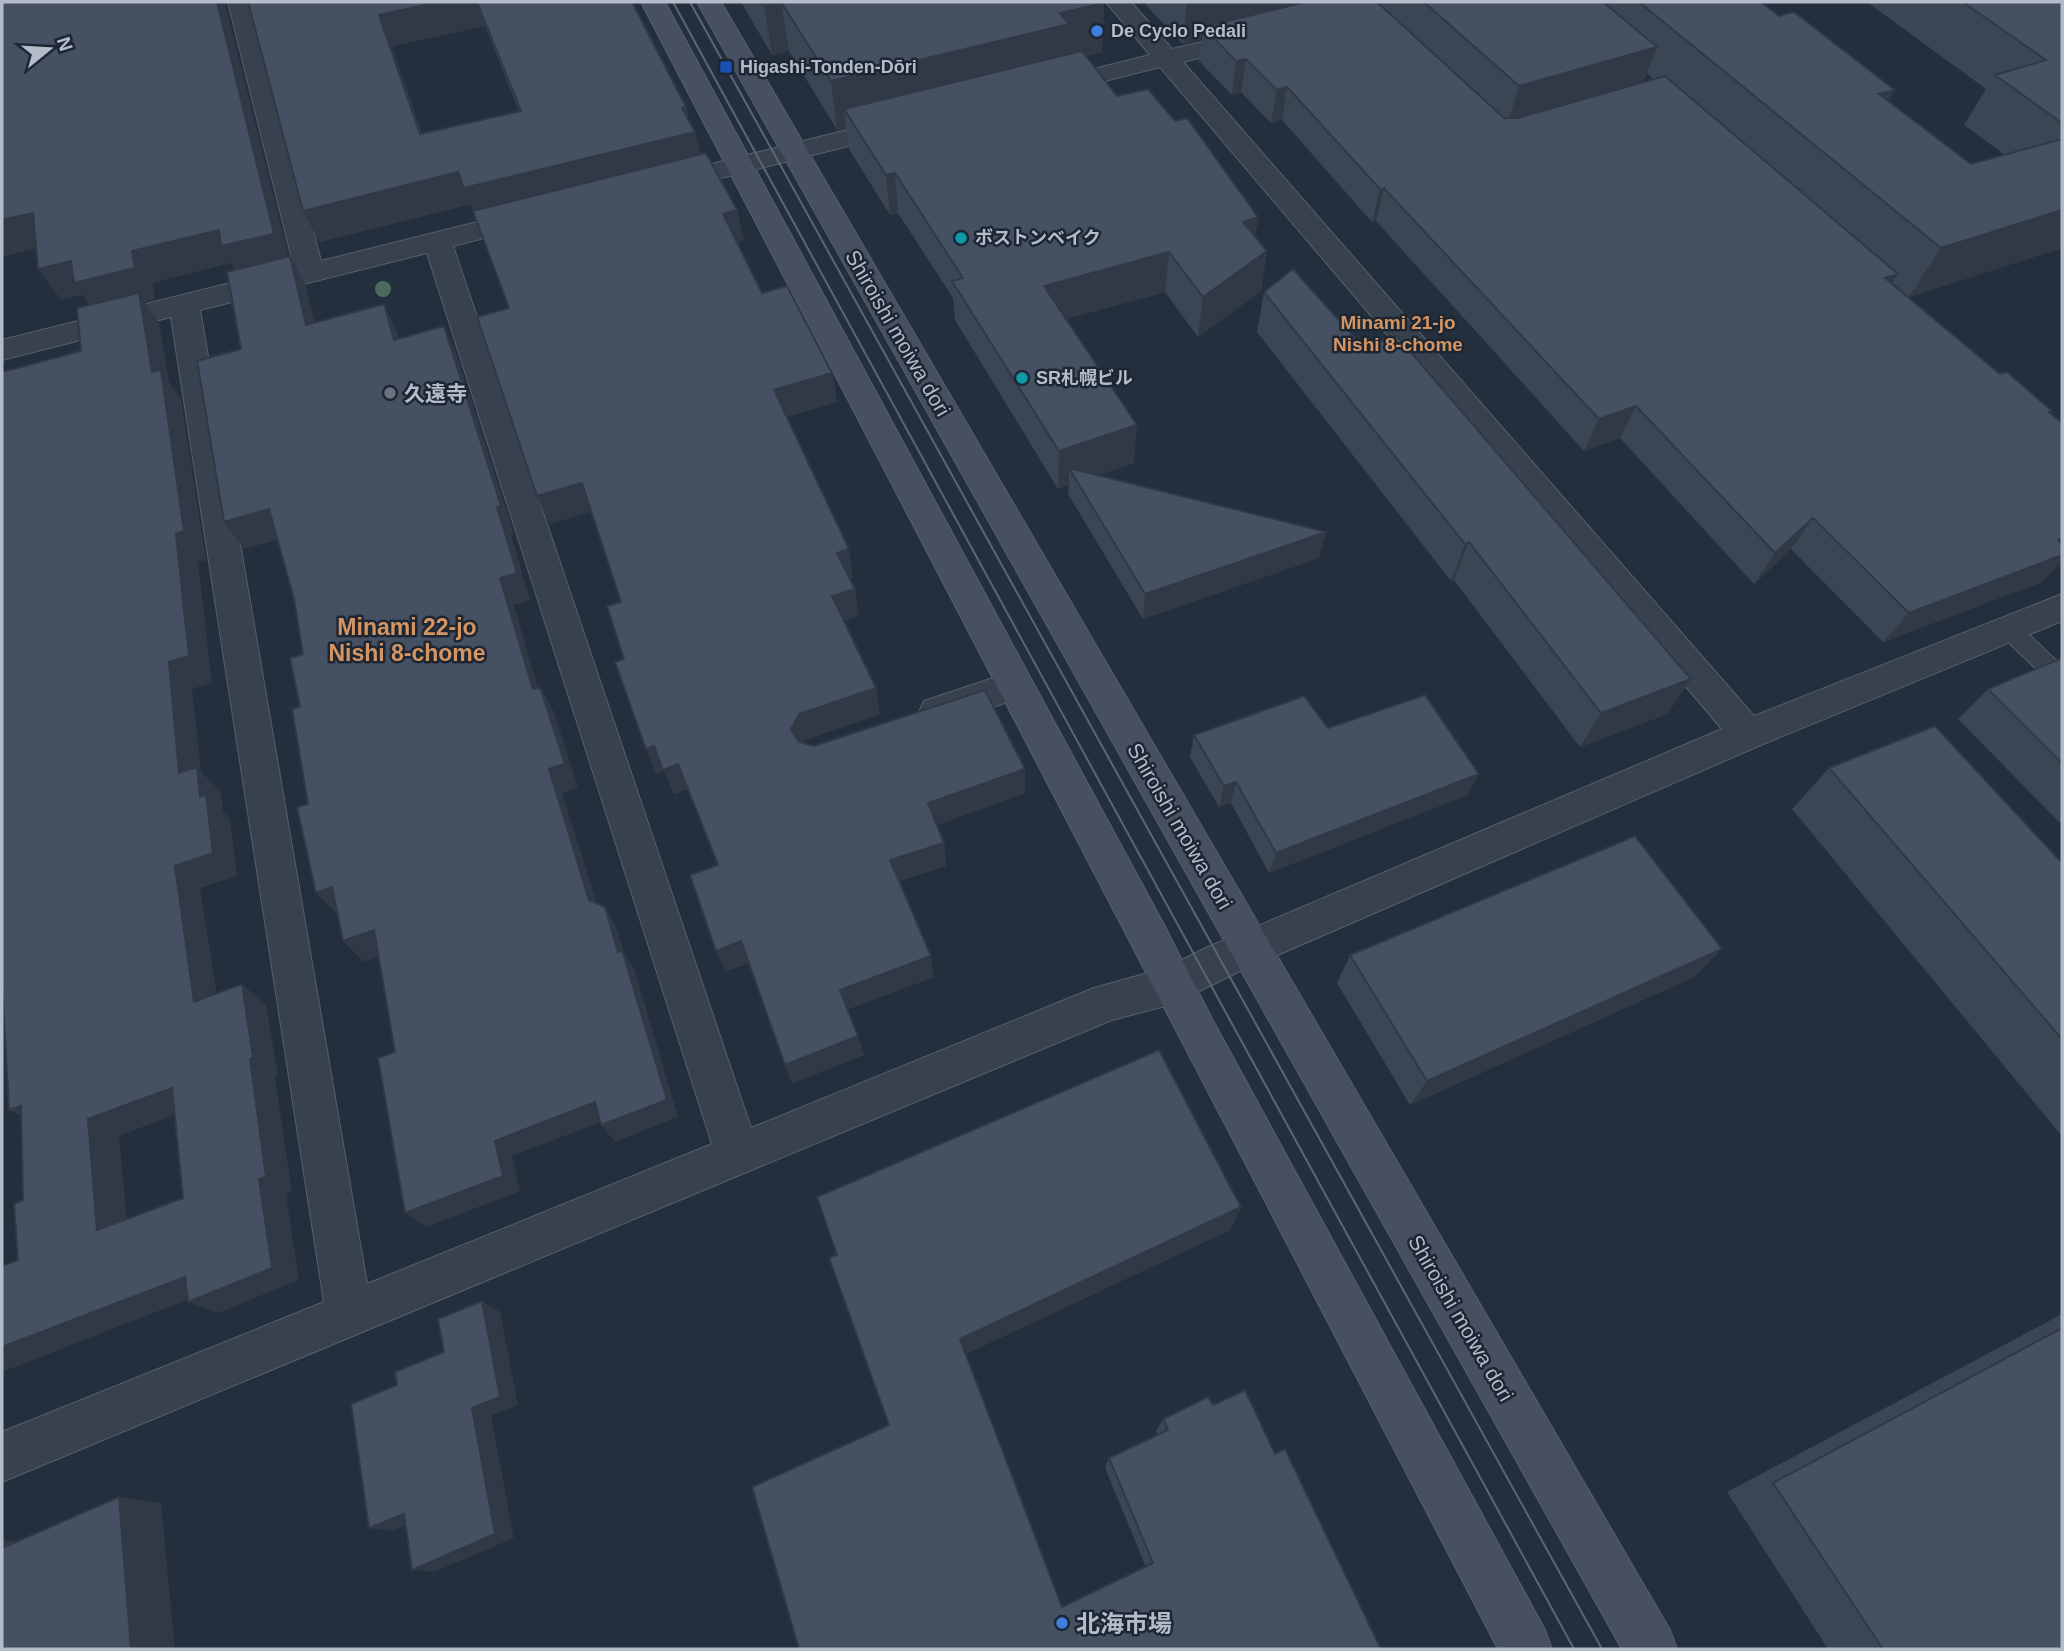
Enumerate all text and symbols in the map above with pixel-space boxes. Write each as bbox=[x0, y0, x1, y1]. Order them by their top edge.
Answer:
north arrow bbox=[14, 14, 84, 84]
place label: De Cyclo Pedali bbox=[1111, 21, 1246, 41]
marker: De Cyclo Pedali bbox=[1089, 23, 1105, 39]
text: N bbox=[53, 34, 77, 54]
place label: Higashi-Tonden-Dōri bbox=[740, 57, 917, 77]
marker: Higashi-Tonden-Dōri bbox=[718, 59, 734, 75]
place label: ボストンベイク bbox=[975, 228, 1101, 248]
marker: ボストンベイク bbox=[953, 230, 969, 246]
street label: Shiroishi moiwa dori bbox=[841, 246, 955, 420]
district label: Minami 21-jo Nishi 8-chome bbox=[1333, 312, 1463, 355]
place label: SR札幌ビル bbox=[1036, 368, 1133, 388]
marker: SR札幌ビル bbox=[1014, 370, 1030, 386]
place label: 久遠寺 bbox=[404, 382, 467, 405]
marker: 久遠寺 bbox=[382, 385, 398, 401]
district label: Minami 22-jo Nishi 8-chome bbox=[328, 614, 486, 666]
street label: Shiroishi moiwa dori bbox=[1123, 739, 1237, 913]
street label: Shiroishi moiwa dori bbox=[1404, 1231, 1518, 1405]
place label: 北海市場 bbox=[1076, 1610, 1172, 1637]
marker: 北海市場 bbox=[1054, 1615, 1070, 1631]

